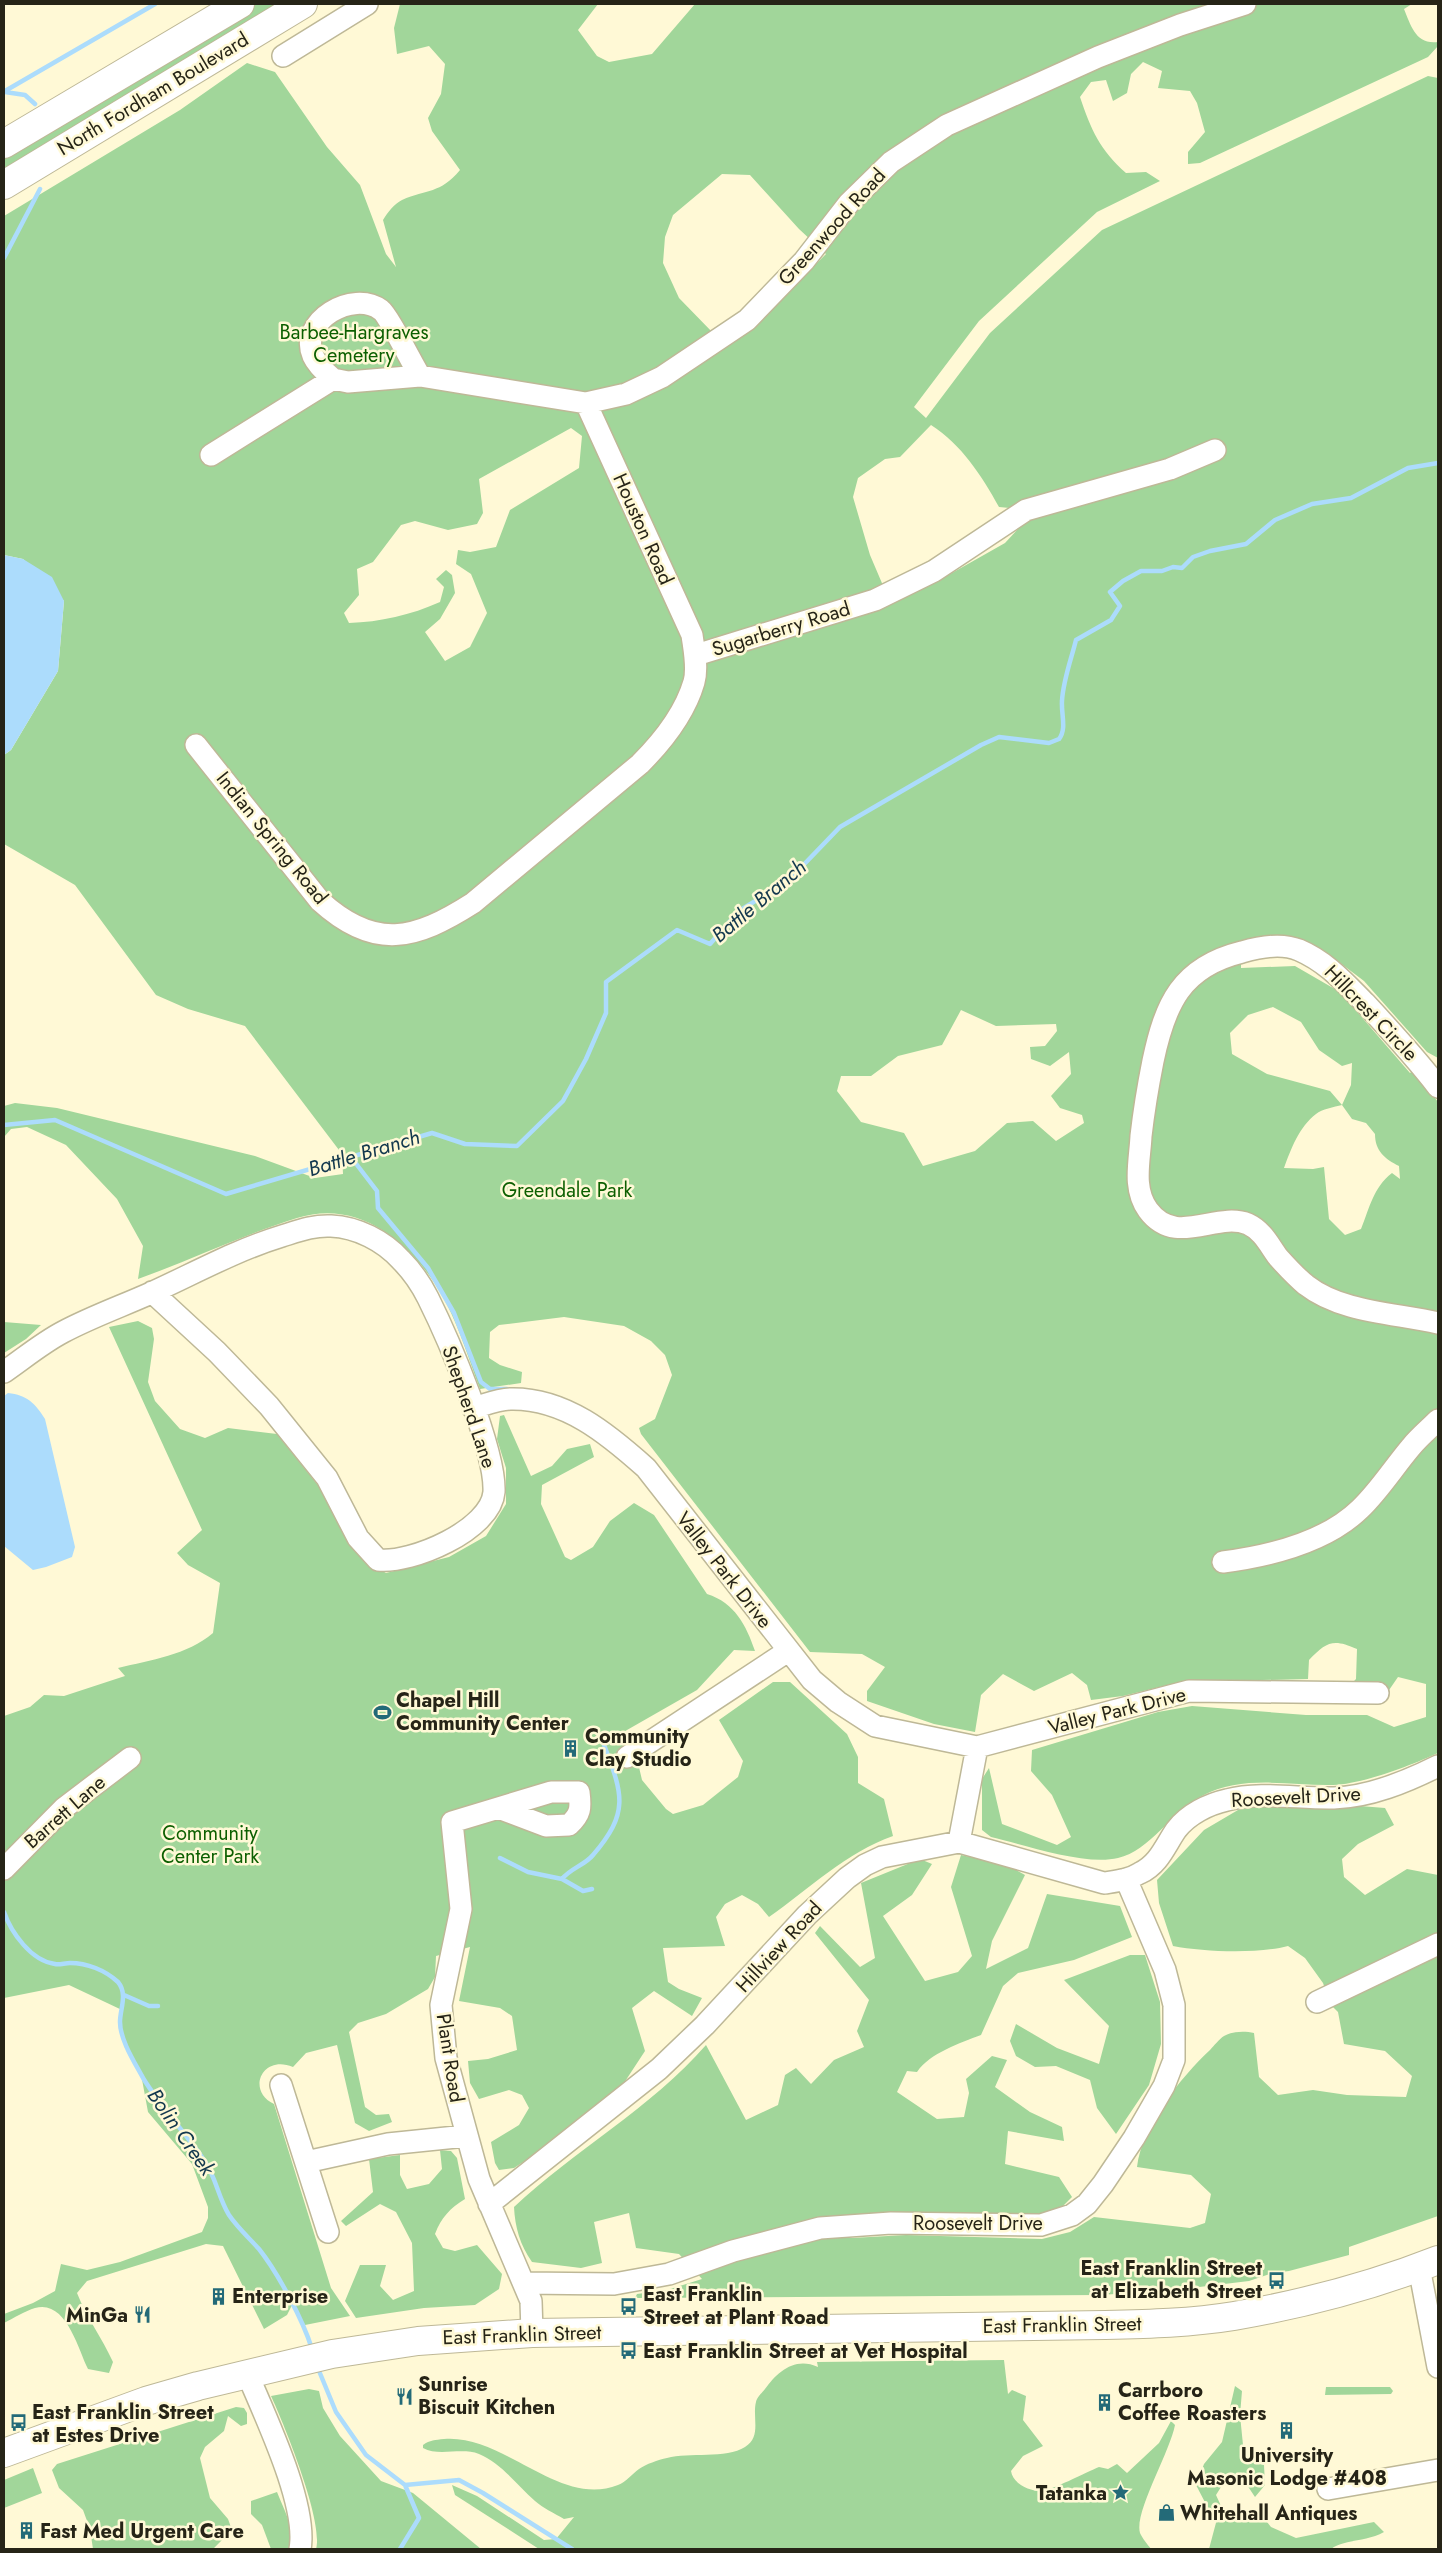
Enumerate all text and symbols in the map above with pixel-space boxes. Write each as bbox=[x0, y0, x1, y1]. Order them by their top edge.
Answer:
street label: North Fordham Boulevard bbox=[52, 25, 254, 163]
street label: Greenwood Road bbox=[771, 162, 893, 292]
park label: Barbee-Hargraves Cemetery bbox=[280, 318, 428, 370]
street label: Houston Road bbox=[606, 469, 680, 589]
street label: Sugarberry Road bbox=[708, 594, 854, 664]
street label: Indian Spring Road bbox=[209, 765, 335, 911]
water label: Battle Branch bbox=[705, 852, 813, 950]
street label: Hillcrest Circle bbox=[1318, 958, 1424, 1068]
water label: Battle Branch bbox=[304, 1122, 424, 1184]
park label: Greendale Park bbox=[502, 1176, 633, 1205]
street label: Shepherd Lane bbox=[435, 1342, 503, 1472]
street label: Valley Park Drive bbox=[669, 1506, 779, 1634]
street label: Valley Park Drive bbox=[1045, 1680, 1189, 1742]
place label: Chapel Hill Community Center bbox=[396, 1686, 570, 1738]
sports icon: Chapel Hill Community Center bbox=[372, 1702, 392, 1722]
place label: Community Clay Studio bbox=[585, 1722, 692, 1774]
building icon: Community Clay Studio bbox=[561, 1738, 581, 1758]
street label: Barrett Lane bbox=[18, 1768, 112, 1856]
street label: Roosevelt Drive bbox=[1230, 1779, 1362, 1815]
park label: Community Center Park bbox=[161, 1819, 259, 1871]
street label: Hillview Road bbox=[729, 1895, 829, 1999]
street label: Plant Road bbox=[429, 2011, 471, 2105]
water label: Bolin Creek bbox=[140, 2082, 223, 2182]
street label: Roosevelt Drive bbox=[913, 2209, 1043, 2238]
place label: East Franklin Street at Elizabeth Street bbox=[1081, 2254, 1263, 2306]
bus stop icon: East Franklin Street at Elizabeth Street bbox=[1266, 2270, 1286, 2290]
place label: East Franklin Street at Plant Road bbox=[643, 2280, 829, 2332]
place label: Enterprise bbox=[232, 2282, 328, 2311]
building icon: Enterprise bbox=[208, 2286, 228, 2306]
bus stop icon: East Franklin Street at Plant Road bbox=[619, 2296, 639, 2316]
place label: MinGa bbox=[66, 2301, 128, 2330]
restaurant icon: MinGa bbox=[132, 2305, 152, 2325]
street label: East Franklin Street bbox=[982, 2309, 1142, 2341]
street label: East Franklin Street bbox=[442, 2318, 602, 2352]
place label: East Franklin Street at Vet Hospital bbox=[643, 2337, 968, 2366]
bus stop icon: East Franklin Street at Vet Hospital bbox=[619, 2341, 639, 2361]
place label: Sunrise Biscuit Kitchen bbox=[418, 2370, 555, 2422]
place label: Carrboro Coffee Roasters bbox=[1118, 2376, 1266, 2428]
restaurant icon: Sunrise Biscuit Kitchen bbox=[394, 2386, 414, 2406]
building icon: Carrboro Coffee Roasters bbox=[1094, 2392, 1114, 2412]
place label: East Franklin Street at Estes Drive bbox=[32, 2398, 214, 2450]
bus stop icon: East Franklin Street at Estes Drive bbox=[8, 2413, 28, 2433]
building icon: University Masonic Lodge #408 bbox=[1277, 2421, 1297, 2441]
place label: University Masonic Lodge #408 bbox=[1187, 2441, 1387, 2493]
place label: Tatanka bbox=[1036, 2479, 1107, 2508]
place icon: Tatanka bbox=[1111, 2483, 1131, 2503]
place label: Whitehall Antiques bbox=[1180, 2499, 1357, 2528]
shop icon: Whitehall Antiques bbox=[1156, 2503, 1176, 2523]
place label: Fast Med Urgent Care bbox=[40, 2517, 244, 2546]
building icon: Fast Med Urgent Care bbox=[16, 2521, 36, 2541]

